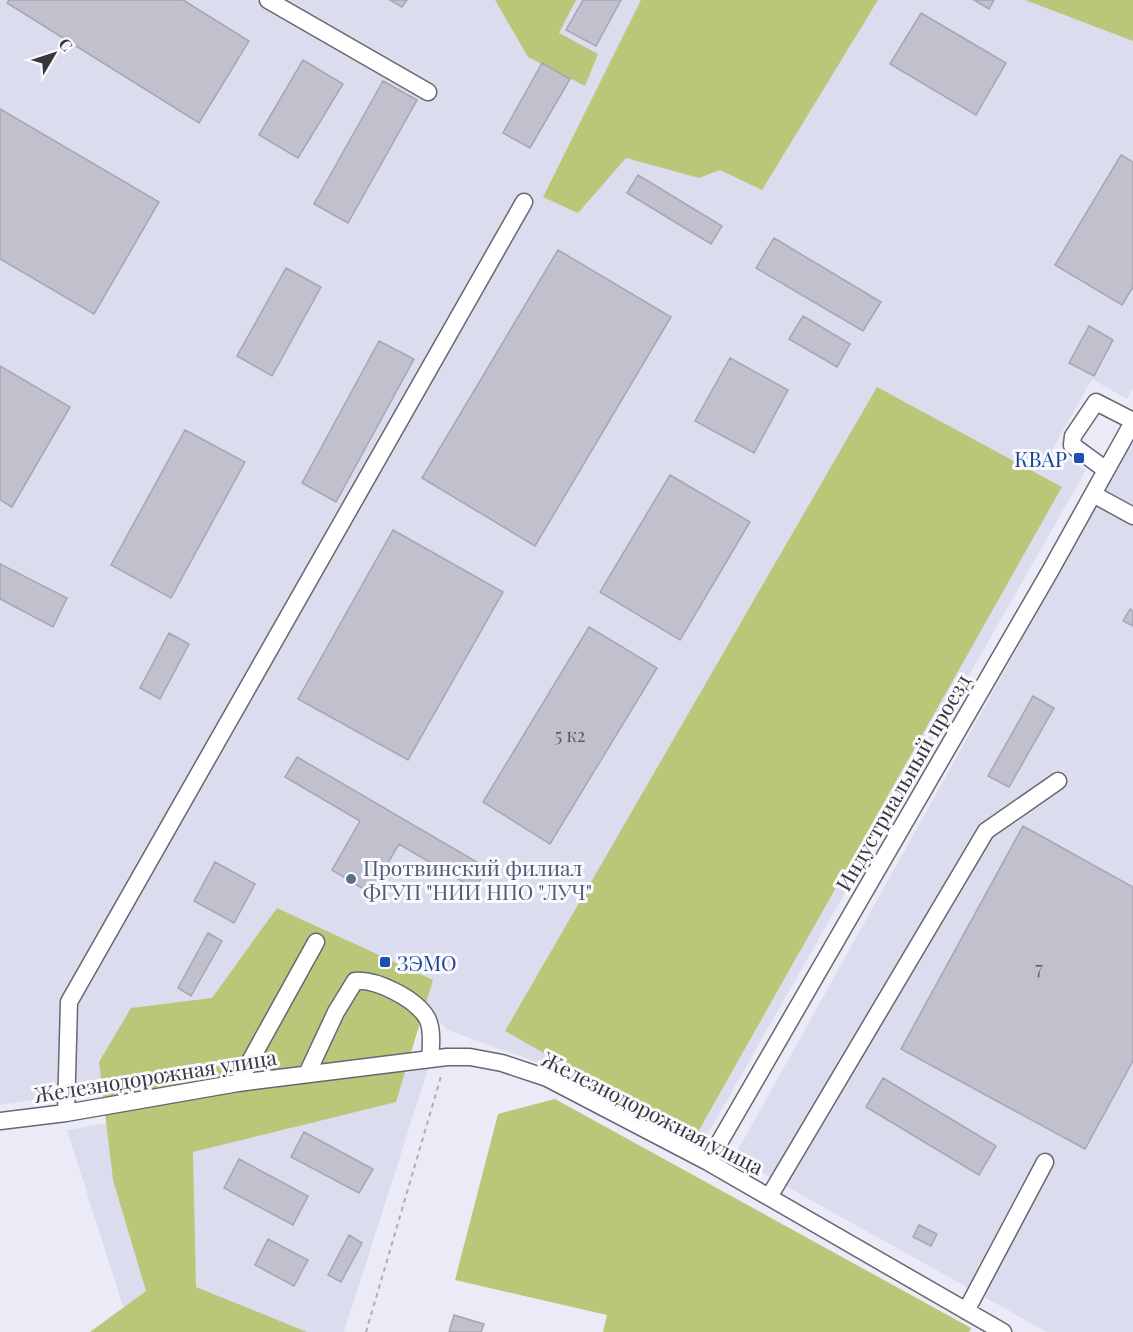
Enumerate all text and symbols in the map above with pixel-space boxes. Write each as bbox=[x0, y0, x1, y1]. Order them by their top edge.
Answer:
north arrow bbox=[24, 24, 84, 84]
text: С bbox=[54, 33, 78, 55]
place label: КВАР bbox=[1014, 444, 1067, 472]
marker: КВАР bbox=[1072, 451, 1086, 465]
street label: Индустриальный проезд bbox=[828, 668, 976, 896]
house number: 5 к2 bbox=[555, 723, 585, 747]
place label: Протвинский филиал ФГУП "НИИ НПО "ЛУЧ" bbox=[363, 853, 592, 905]
marker: Протвинский филиал ФГУП "НИИ НПО "ЛУЧ" bbox=[344, 872, 358, 886]
place label: ЗЭМО bbox=[397, 948, 457, 976]
marker: ЗЭМО bbox=[378, 955, 392, 969]
house number: 7 bbox=[1035, 956, 1043, 980]
street label: Железнодорожная улица bbox=[32, 1042, 279, 1108]
street label: Железнодорожная улица bbox=[537, 1044, 769, 1180]

